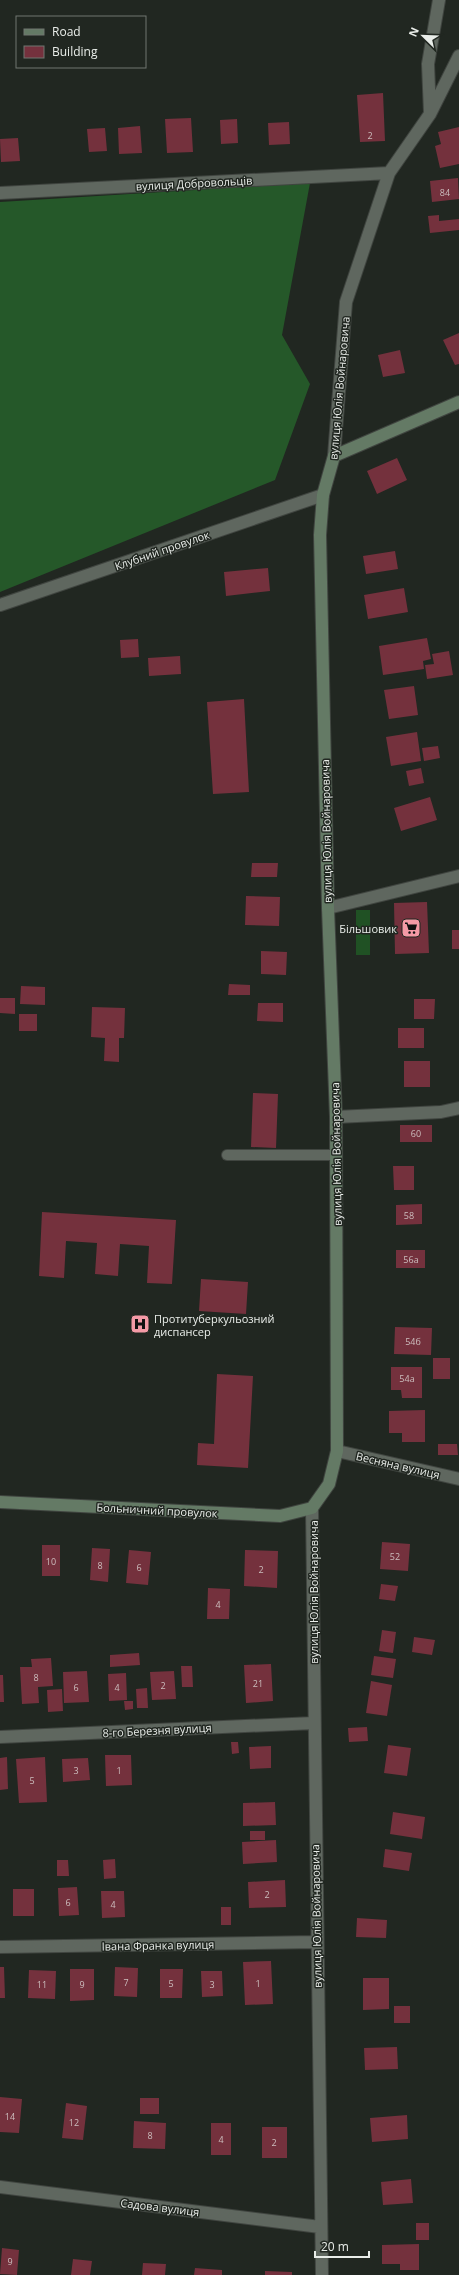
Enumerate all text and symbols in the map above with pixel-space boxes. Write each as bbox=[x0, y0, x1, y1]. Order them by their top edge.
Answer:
legend bbox=[16, 16, 146, 68]
north arrow bbox=[403, 16, 443, 56]
text: Road bbox=[52, 23, 81, 40]
text: N bbox=[405, 25, 422, 39]
text: Building bbox=[52, 43, 98, 60]
house number: 2 bbox=[367, 129, 373, 142]
street label: вулиця Добровольців bbox=[135, 172, 253, 194]
house number: 84 bbox=[440, 186, 450, 199]
street label: вулиця Юлія Войнаровича bbox=[325, 316, 353, 460]
street label: Клубний провулок bbox=[113, 527, 212, 573]
street label: вулиця Юлія Войнаровича bbox=[317, 759, 335, 903]
supermarket icon: Більшовик bbox=[400, 917, 422, 939]
place label: Більшовик bbox=[339, 921, 397, 936]
street label: вулиця Юлія Войнаровича bbox=[327, 1082, 345, 1226]
house number: 60 bbox=[411, 1127, 421, 1140]
house number: 58 bbox=[404, 1209, 414, 1222]
house number: 56а bbox=[403, 1253, 419, 1266]
place label: Протитуберкульозний диспансер bbox=[154, 1311, 275, 1339]
hospital icon: Протитуберкульозний диспансер bbox=[129, 1313, 151, 1335]
house number: 54б bbox=[405, 1335, 421, 1348]
house number: 54а bbox=[399, 1372, 415, 1385]
street label: Весняна вулиця bbox=[355, 1448, 441, 1482]
street label: Больничний провулок bbox=[96, 1499, 218, 1521]
street label: вулиця Юлія Войнаровича bbox=[306, 1520, 321, 1664]
house number: 52 bbox=[390, 1550, 400, 1563]
house number: 10 bbox=[46, 1555, 56, 1568]
house number: 8 bbox=[97, 1559, 103, 1572]
house number: 6 bbox=[136, 1561, 142, 1574]
house number: 2 bbox=[258, 1563, 264, 1576]
house number: 4 bbox=[215, 1598, 221, 1611]
house number: 8 bbox=[33, 1671, 39, 1684]
house number: 21 bbox=[253, 1677, 263, 1690]
house number: 2 bbox=[160, 1679, 166, 1692]
house number: 6 bbox=[73, 1681, 79, 1694]
house number: 4 bbox=[114, 1681, 120, 1694]
street label: 8-го Березня вулиця bbox=[102, 1720, 212, 1740]
house number: 3 bbox=[73, 1764, 79, 1777]
house number: 1 bbox=[116, 1764, 122, 1777]
house number: 5 bbox=[29, 1774, 35, 1787]
street label: вулиця Юлія Войнаровича bbox=[307, 1844, 325, 1988]
house number: 2 bbox=[264, 1888, 270, 1901]
house number: 6 bbox=[65, 1896, 71, 1909]
house number: 4 bbox=[110, 1898, 116, 1911]
street label: Івана Франка вулиця bbox=[102, 1937, 214, 1953]
house number: 7 bbox=[123, 1976, 129, 1989]
house number: 5 bbox=[168, 1977, 174, 1990]
house number: 1 bbox=[255, 1977, 261, 1990]
house number: 11 bbox=[37, 1978, 47, 1991]
house number: 9 bbox=[79, 1978, 85, 1991]
house number: 3 bbox=[209, 1978, 215, 1991]
house number: 14 bbox=[5, 2110, 15, 2123]
house number: 12 bbox=[69, 2116, 79, 2129]
house number: 8 bbox=[147, 2129, 153, 2142]
house number: 4 bbox=[218, 2133, 224, 2146]
house number: 2 bbox=[271, 2136, 277, 2149]
street label: Садова вулиця bbox=[120, 2195, 200, 2219]
scale bar bbox=[315, 2233, 369, 2259]
text: 20 m bbox=[321, 2238, 349, 2255]
house number: 9 bbox=[7, 2255, 13, 2268]

